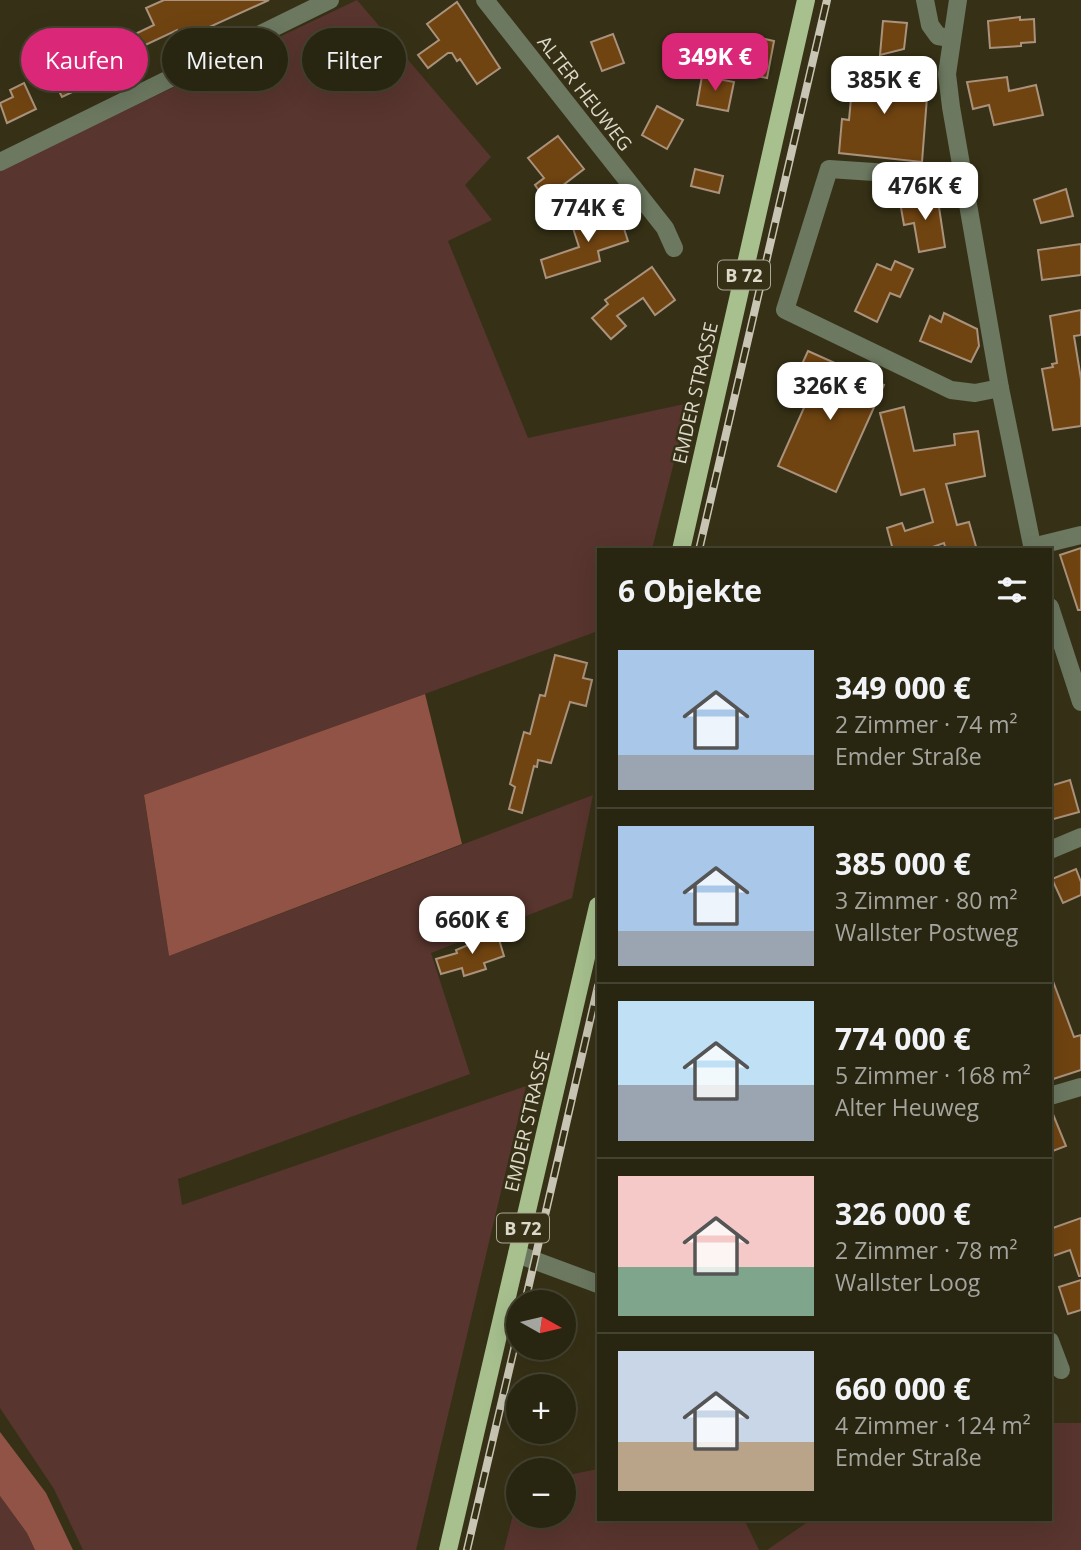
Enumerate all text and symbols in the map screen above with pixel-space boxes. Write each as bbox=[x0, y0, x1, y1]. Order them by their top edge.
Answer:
chip: Kaufen bbox=[21, 28, 148, 91]
chip: Mieten bbox=[162, 28, 288, 91]
chip: Filter bbox=[302, 28, 406, 91]
street label: ALTER HEUWEG bbox=[532, 30, 638, 156]
pin: 349K € bbox=[658, 34, 772, 93]
text: 349K € bbox=[678, 40, 752, 72]
pin: 385K € bbox=[827, 57, 941, 116]
text: 385K € bbox=[847, 63, 921, 95]
pin: 476K € bbox=[868, 162, 982, 222]
text: 476K € bbox=[888, 169, 962, 201]
pin: 774K € bbox=[531, 184, 645, 244]
text: 774K € bbox=[551, 191, 625, 223]
road number: B 72 bbox=[718, 260, 770, 290]
street label: EMDER STRASSE bbox=[666, 320, 724, 466]
pin: 326K € bbox=[773, 362, 887, 422]
text: 326K € bbox=[793, 369, 867, 401]
text: 6 Objekte bbox=[618, 570, 762, 611]
icon: filters bbox=[993, 571, 1031, 609]
text: 349 000 € bbox=[835, 667, 971, 708]
icon: home bbox=[674, 678, 758, 762]
text: 2 Zimmer · 74 m² bbox=[835, 708, 1018, 740]
text: Emder Straße bbox=[835, 740, 982, 772]
text: 385 000 € bbox=[835, 843, 971, 884]
icon: home bbox=[674, 854, 758, 938]
text: 3 Zimmer · 80 m² bbox=[835, 884, 1018, 916]
pin: 660K € bbox=[415, 897, 529, 956]
text: 660K € bbox=[435, 903, 509, 935]
text: Wallster Postweg bbox=[835, 916, 1018, 948]
text: 774 000 € bbox=[835, 1018, 971, 1059]
icon: home bbox=[674, 1029, 758, 1113]
street label: EMDER STRASSE bbox=[498, 1048, 556, 1194]
text: 5 Zimmer · 168 m² bbox=[835, 1059, 1031, 1091]
text: Alter Heuweg bbox=[835, 1091, 979, 1123]
text: 326 000 € bbox=[835, 1193, 971, 1234]
icon: home bbox=[674, 1204, 758, 1288]
road number: B 72 bbox=[497, 1213, 549, 1242]
text: 2 Zimmer · 78 m² bbox=[835, 1234, 1018, 1266]
text: Wallster Loog bbox=[835, 1266, 980, 1298]
north arrow bbox=[506, 1290, 576, 1360]
map controls bbox=[506, 1290, 576, 1528]
text: 660 000 € bbox=[835, 1368, 971, 1409]
button: + bbox=[506, 1374, 576, 1444]
icon: home bbox=[674, 1379, 758, 1463]
text: 4 Zimmer · 124 m² bbox=[835, 1409, 1031, 1441]
text: Emder Straße bbox=[835, 1441, 982, 1473]
button: − bbox=[506, 1458, 576, 1528]

